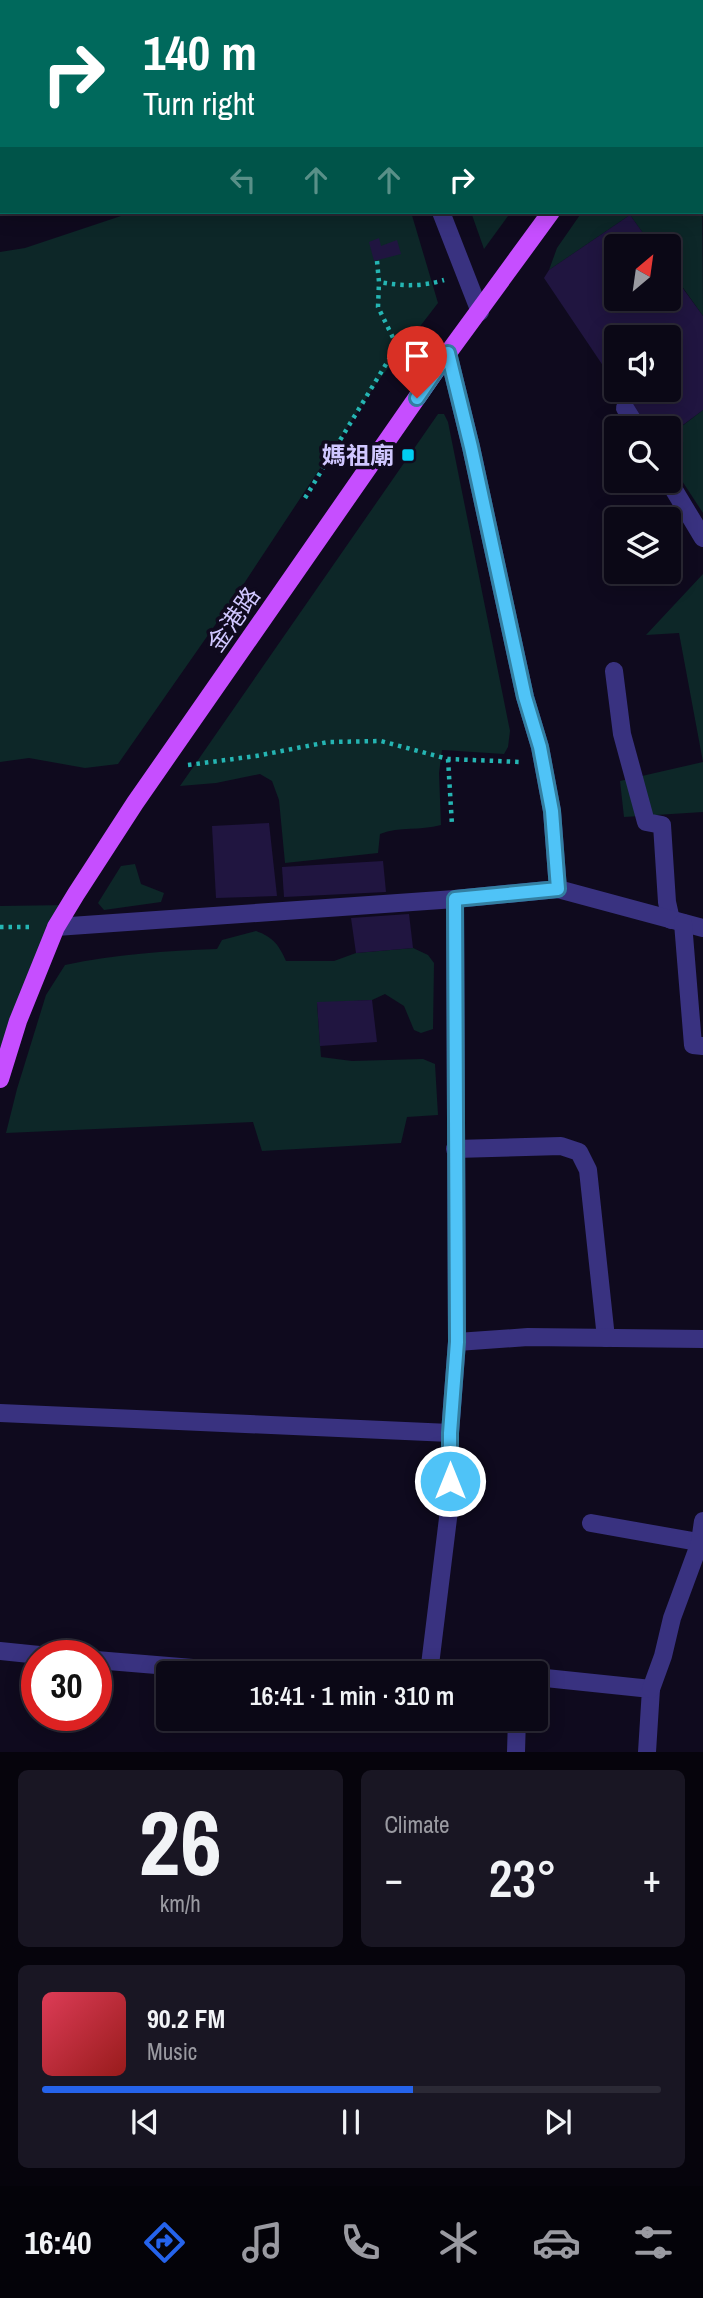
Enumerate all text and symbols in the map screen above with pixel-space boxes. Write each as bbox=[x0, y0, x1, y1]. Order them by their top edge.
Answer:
text: 140 m bbox=[143, 19, 257, 85]
icon: right bbox=[28, 28, 119, 119]
text: Turn right bbox=[143, 82, 255, 125]
icon: left bbox=[224, 161, 262, 199]
icon: ahead bbox=[297, 161, 335, 199]
icon: ahead bbox=[370, 161, 408, 199]
icon: right bbox=[443, 161, 481, 199]
north arrow bbox=[604, 234, 681, 312]
map controls bbox=[604, 234, 681, 584]
button: sound bbox=[604, 325, 681, 402]
pin bbox=[387, 326, 447, 398]
icon: arrive bbox=[398, 337, 436, 375]
button: search bbox=[604, 416, 681, 493]
place label: 媽祖廟 bbox=[322, 439, 394, 471]
marker: 媽祖廟 bbox=[400, 447, 416, 463]
button: layers bbox=[604, 507, 681, 584]
street label: 金港路 bbox=[199, 580, 267, 658]
position arrow bbox=[413, 1444, 487, 1518]
speed limit sign: 30 bbox=[21, 1640, 112, 1731]
text: 16:41 · 1 min · 310 m bbox=[250, 1678, 454, 1713]
text: 26 bbox=[139, 1781, 222, 1903]
text: Climate bbox=[385, 1809, 449, 1840]
text: 23° bbox=[489, 1843, 557, 1913]
text: − bbox=[385, 1853, 403, 1904]
text: + bbox=[643, 1853, 661, 1904]
text: km/h bbox=[160, 1888, 201, 1919]
text: 90.2 FM bbox=[147, 2001, 225, 2036]
text: Music bbox=[147, 2036, 197, 2067]
icon: previous bbox=[126, 2103, 164, 2141]
icon: pause bbox=[332, 2103, 370, 2141]
icon: next bbox=[539, 2103, 577, 2141]
icon: directions bbox=[140, 2218, 189, 2267]
icon: music bbox=[238, 2218, 287, 2267]
icon: phone bbox=[336, 2218, 385, 2267]
icon: climate bbox=[434, 2218, 483, 2267]
icon: car bbox=[532, 2218, 581, 2267]
icon: filters bbox=[629, 2218, 678, 2267]
text: 16:40 bbox=[24, 2221, 92, 2264]

